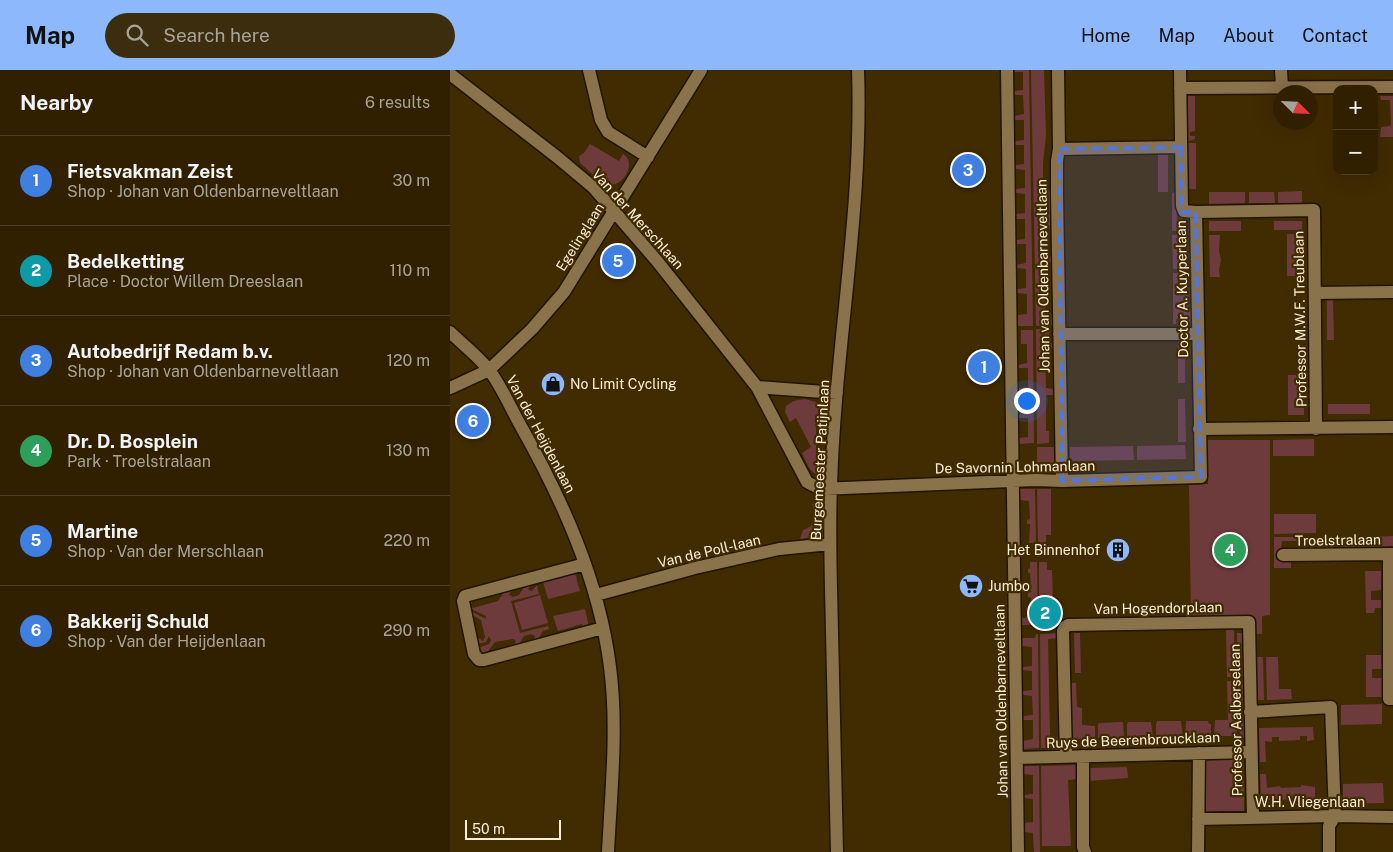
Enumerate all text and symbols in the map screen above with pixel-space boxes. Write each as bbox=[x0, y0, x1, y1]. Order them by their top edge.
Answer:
search box bbox=[105, 13, 455, 58]
text: Map bbox=[25, 21, 75, 49]
icon: search bbox=[123, 21, 151, 49]
text: Search here bbox=[163, 24, 270, 46]
text: Home bbox=[1081, 25, 1131, 46]
text: Map bbox=[1159, 25, 1195, 46]
text: About bbox=[1223, 25, 1274, 46]
text: Contact bbox=[1302, 25, 1368, 46]
north arrow bbox=[1273, 85, 1318, 130]
map controls bbox=[1333, 85, 1378, 175]
button: + bbox=[1333, 85, 1378, 130]
text: Nearby bbox=[20, 90, 93, 115]
text: 6 results bbox=[365, 93, 430, 112]
button: − bbox=[1333, 130, 1378, 175]
pin: 3 bbox=[952, 151, 984, 189]
text: Fietsvakman Zeist bbox=[67, 160, 233, 182]
street label: Van der Merschlaan bbox=[589, 166, 687, 272]
text: 1 bbox=[33, 171, 39, 190]
text: 30 m bbox=[393, 171, 430, 190]
street label: Johan van Oldenbarneveltlaan bbox=[1033, 179, 1053, 373]
text: Shop · Johan van Oldenbarneveltlaan bbox=[67, 182, 339, 201]
street label: Egelinglaan bbox=[553, 200, 607, 274]
street label: Doctor A. Kuyperlaan bbox=[1173, 220, 1191, 358]
street label: Professor M.W.F. Treublaan bbox=[1290, 231, 1310, 407]
pin: 5 bbox=[602, 242, 634, 280]
text: Bedelketting bbox=[67, 250, 184, 272]
text: 2 bbox=[31, 261, 41, 280]
text: 110 m bbox=[389, 261, 430, 280]
text: Place · Doctor Willem Dreeslaan bbox=[67, 272, 303, 291]
text: Autobedrijf Redam b.v. bbox=[67, 340, 273, 362]
pin: 1 bbox=[968, 348, 1000, 386]
text: 3 bbox=[31, 351, 41, 370]
text: 120 m bbox=[386, 351, 430, 370]
text: Shop · Johan van Oldenbarneveltlaan bbox=[67, 362, 339, 381]
shop icon: No Limit Cycling bbox=[540, 371, 566, 397]
street label: Van der Heijdenlaan bbox=[503, 373, 579, 495]
place label: No Limit Cycling bbox=[570, 376, 677, 392]
street label: Burgemeester Patijnlaan bbox=[808, 379, 832, 541]
your location bbox=[1014, 388, 1040, 414]
pin: 6 bbox=[457, 402, 489, 440]
text: Dr. D. Bosplein bbox=[67, 430, 198, 452]
text: 4 bbox=[31, 441, 41, 460]
text: 130 m bbox=[386, 441, 430, 460]
text: Park · Troelstralaan bbox=[67, 452, 211, 471]
street label: De Savornin Lohmanlaan bbox=[935, 458, 1095, 476]
text: Martine bbox=[67, 520, 138, 542]
text: 5 bbox=[31, 531, 41, 550]
text: 220 m bbox=[383, 531, 430, 550]
street label: Van de Poll-laan bbox=[656, 531, 762, 571]
pin: 4 bbox=[1214, 531, 1246, 569]
street label: Troelstralaan bbox=[1295, 531, 1381, 549]
building icon: Het Binnenhof bbox=[1105, 537, 1131, 563]
text: Shop · Van der Merschlaan bbox=[67, 542, 264, 561]
place label: Het Binnenhof bbox=[1007, 542, 1100, 558]
supermarket icon: Jumbo bbox=[958, 573, 984, 599]
place label: Jumbo bbox=[988, 578, 1030, 594]
pin: 2 bbox=[1029, 594, 1061, 632]
street label: Van Hogendorplaan bbox=[1093, 599, 1223, 617]
street label: Johan van Oldenbarneveltlaan bbox=[991, 604, 1011, 798]
text: Bakkerij Schuld bbox=[67, 610, 209, 632]
text: 6 bbox=[31, 621, 41, 640]
text: 290 m bbox=[383, 621, 430, 640]
text: Shop · Van der Heijdenlaan bbox=[67, 632, 266, 651]
street label: Professor Aalberselaan bbox=[1227, 644, 1245, 796]
street label: Ruys de Beerenbroucklaan bbox=[1046, 729, 1220, 751]
street label: W.H. Vliegenlaan bbox=[1255, 794, 1365, 810]
scale bar bbox=[465, 817, 561, 840]
text: 50 m bbox=[472, 821, 505, 837]

